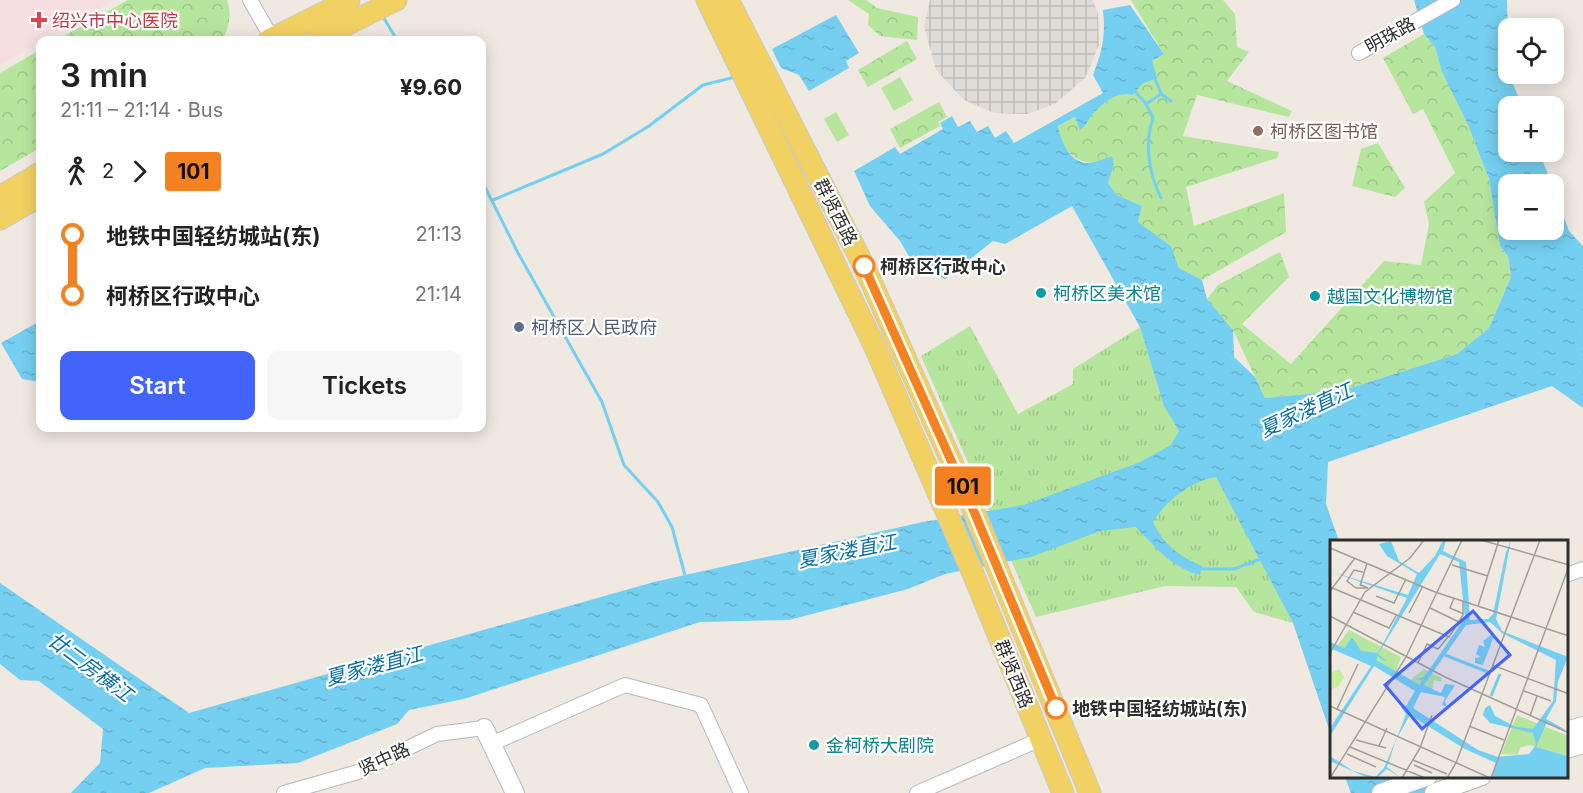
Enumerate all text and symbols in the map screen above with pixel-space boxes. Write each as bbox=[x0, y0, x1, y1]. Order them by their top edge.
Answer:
place label: 绍兴市中心医院 bbox=[52, 10, 178, 31]
marker: 绍兴市中心医院 bbox=[30, 11, 48, 29]
street label: 明珠路 bbox=[1361, 13, 1419, 57]
map controls bbox=[1498, 18, 1564, 240]
button: locate bbox=[1498, 18, 1564, 84]
text: 3 min bbox=[60, 55, 148, 95]
text: ¥9.60 bbox=[400, 74, 462, 100]
button: + bbox=[1498, 96, 1564, 162]
text: 21:11 – 21:14 · Bus bbox=[60, 98, 223, 122]
place label: 柯桥区图书馆 bbox=[1270, 121, 1378, 142]
marker: 柯桥区图书馆 bbox=[1251, 124, 1265, 138]
icon: walk bbox=[60, 155, 93, 188]
icon: forward bbox=[123, 155, 156, 188]
text: 2 bbox=[102, 159, 114, 183]
text: 101 bbox=[177, 159, 209, 184]
button: − bbox=[1498, 174, 1564, 240]
street label: 群贤西路 bbox=[810, 175, 862, 249]
text: 21:13 bbox=[415, 222, 462, 246]
text: 地铁中国轻纺城站(东) bbox=[106, 223, 321, 249]
marker: 柯桥区行政中心 bbox=[853, 255, 875, 277]
place label: 柯桥区行政中心 bbox=[880, 256, 1006, 277]
text: 21:14 bbox=[415, 282, 462, 306]
text: 柯桥区行政中心 bbox=[106, 283, 260, 309]
place label: 柯桥区美术馆 bbox=[1053, 283, 1161, 304]
marker: 柯桥区美术馆 bbox=[1034, 286, 1048, 300]
place label: 越国文化博物馆 bbox=[1327, 286, 1453, 307]
marker: 越国文化博物馆 bbox=[1308, 289, 1322, 303]
place label: 柯桥区人民政府 bbox=[531, 317, 657, 338]
marker: 柯桥区人民政府 bbox=[512, 320, 526, 334]
button: Start bbox=[60, 351, 255, 420]
button: Tickets bbox=[267, 351, 462, 420]
water label: 夏家溇直江 bbox=[1256, 377, 1358, 442]
line badge: 101 bbox=[928, 466, 998, 506]
text: 101 bbox=[947, 474, 979, 499]
water label: 夏家溇直江 bbox=[796, 529, 900, 572]
inset map bbox=[1330, 540, 1568, 778]
water label: 廿二房横江 bbox=[43, 627, 139, 708]
street label: 群贤西路 bbox=[991, 637, 1037, 711]
water label: 夏家溇直江 bbox=[323, 641, 427, 691]
marker: 地铁中国轻纺城站(东) bbox=[1045, 697, 1067, 719]
place label: 地铁中国轻纺城站(东) bbox=[1072, 698, 1248, 719]
place label: 金柯桥大剧院 bbox=[826, 735, 934, 756]
street label: 贤中路 bbox=[355, 738, 413, 780]
marker: 金柯桥大剧院 bbox=[807, 738, 821, 752]

